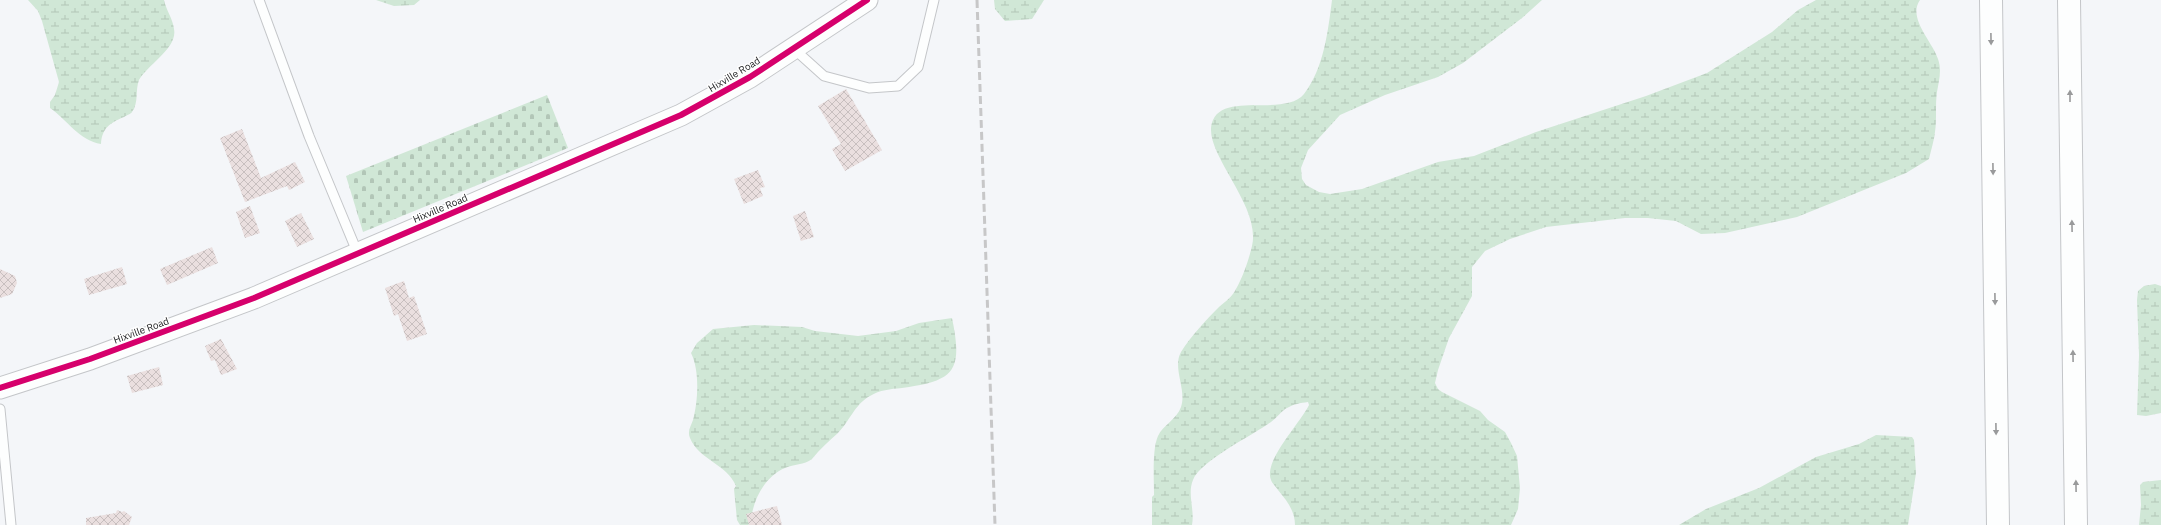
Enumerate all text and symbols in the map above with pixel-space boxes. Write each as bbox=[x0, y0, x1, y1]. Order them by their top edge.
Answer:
one-way arrow bbox=[1988, 33, 1994, 46]
street label: Hixville Road bbox=[706, 54, 763, 95]
one-way arrow bbox=[2067, 89, 2073, 102]
one-way arrow bbox=[1990, 163, 1996, 176]
street label: Hixville Road bbox=[411, 191, 470, 226]
one-way arrow bbox=[2069, 219, 2075, 232]
one-way arrow bbox=[1992, 293, 1998, 306]
street label: Hixville Road bbox=[112, 314, 171, 347]
one-way arrow bbox=[2070, 350, 2077, 362]
one-way arrow bbox=[1993, 423, 2000, 435]
one-way arrow bbox=[2073, 479, 2079, 492]

